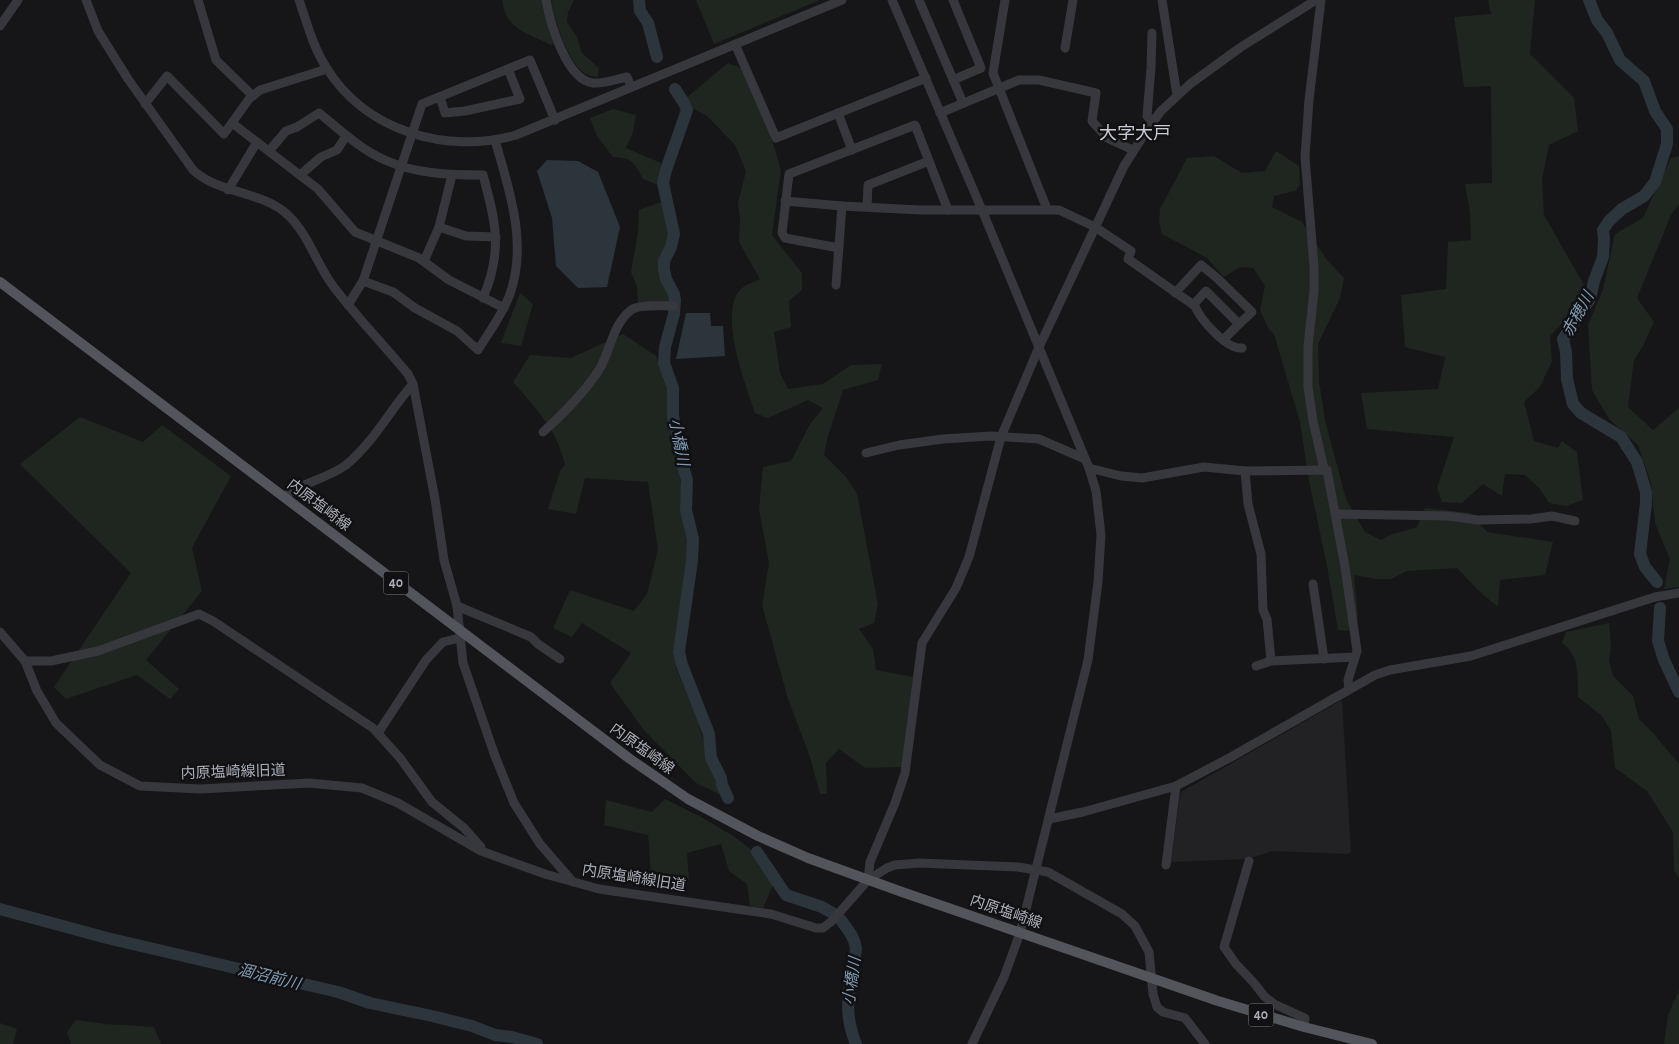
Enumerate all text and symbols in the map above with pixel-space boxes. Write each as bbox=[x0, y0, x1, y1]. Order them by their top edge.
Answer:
district label: 大字大戸 bbox=[1099, 124, 1171, 143]
water label: 赤穂川 bbox=[1558, 287, 1598, 339]
water label: 小橋川 bbox=[667, 417, 693, 469]
street label: 内原塩崎線 bbox=[285, 475, 355, 534]
road number: 40 bbox=[384, 572, 408, 594]
street label: 内原塩崎線 bbox=[607, 719, 678, 777]
street label: 内原塩崎線旧道 bbox=[180, 761, 286, 781]
street label: 内原塩崎線旧道 bbox=[581, 860, 687, 894]
street label: 内原塩崎線 bbox=[968, 891, 1045, 931]
water label: 小橋川 bbox=[840, 954, 864, 1006]
water label: 涸沼前川 bbox=[236, 961, 304, 993]
road number: 40 bbox=[1248, 1004, 1274, 1026]

